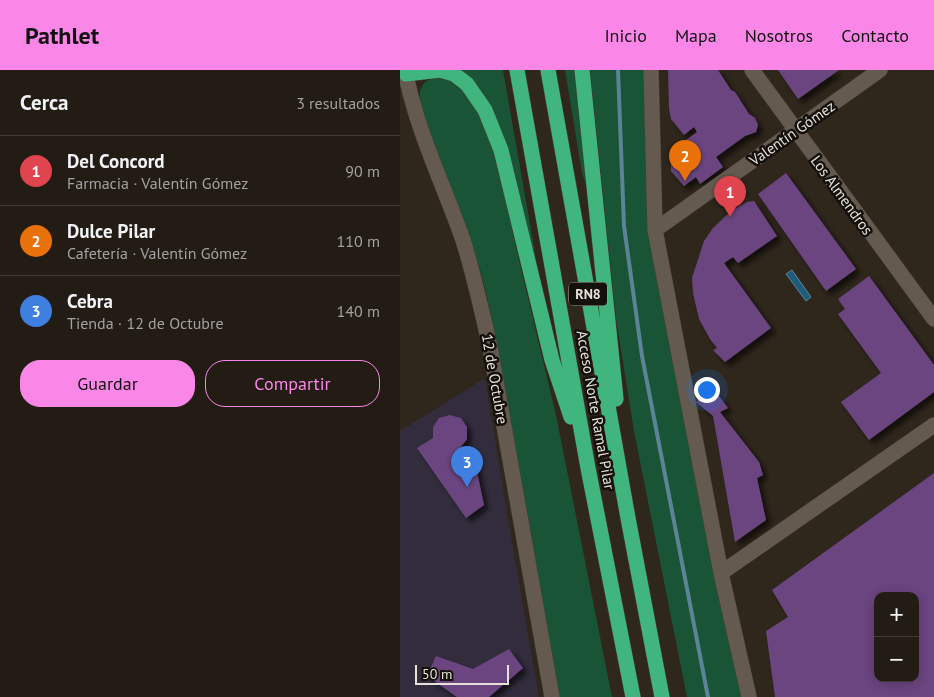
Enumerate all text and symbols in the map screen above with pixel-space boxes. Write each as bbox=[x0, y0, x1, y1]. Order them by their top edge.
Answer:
text: Pathlet bbox=[25, 20, 99, 51]
text: Inicio bbox=[604, 24, 647, 47]
text: Mapa bbox=[675, 24, 717, 47]
text: Nosotros bbox=[745, 24, 813, 47]
text: Contacto bbox=[841, 24, 909, 47]
text: Cerca bbox=[20, 89, 69, 116]
text: 3 resultados bbox=[296, 93, 380, 113]
street label: Valentín Gómez bbox=[745, 96, 839, 170]
pin: 2 bbox=[669, 140, 701, 181]
text: Del Concord bbox=[67, 149, 165, 173]
street label: Los Almendros bbox=[807, 152, 877, 238]
text: 1 bbox=[31, 161, 41, 181]
text: 90 m bbox=[345, 161, 380, 181]
text: Farmacia · Valentín Gómez bbox=[67, 173, 248, 193]
pin: 1 bbox=[714, 176, 746, 217]
text: Dulce Pilar bbox=[67, 219, 155, 243]
text: 2 bbox=[31, 231, 41, 251]
text: 110 m bbox=[337, 231, 380, 251]
text: Cafetería · Valentín Gómez bbox=[67, 243, 247, 263]
road number: RN8 bbox=[569, 282, 607, 305]
text: Cebra bbox=[67, 289, 113, 313]
text: 3 bbox=[31, 301, 41, 321]
text: 140 m bbox=[337, 301, 380, 321]
text: Tienda · 12 de Octubre bbox=[67, 313, 224, 333]
street label: Acceso Norte Ramal Pilar bbox=[573, 329, 619, 491]
street label: 12 de Octubre bbox=[478, 333, 512, 425]
button: Guardar bbox=[20, 360, 195, 407]
button: Compartir bbox=[205, 360, 380, 407]
your location bbox=[694, 377, 720, 403]
pin: 3 bbox=[451, 446, 483, 487]
map controls bbox=[874, 592, 919, 682]
button: + bbox=[874, 592, 919, 637]
button: − bbox=[874, 637, 919, 682]
scale bar bbox=[415, 662, 509, 685]
text: 50 m bbox=[422, 665, 452, 683]

